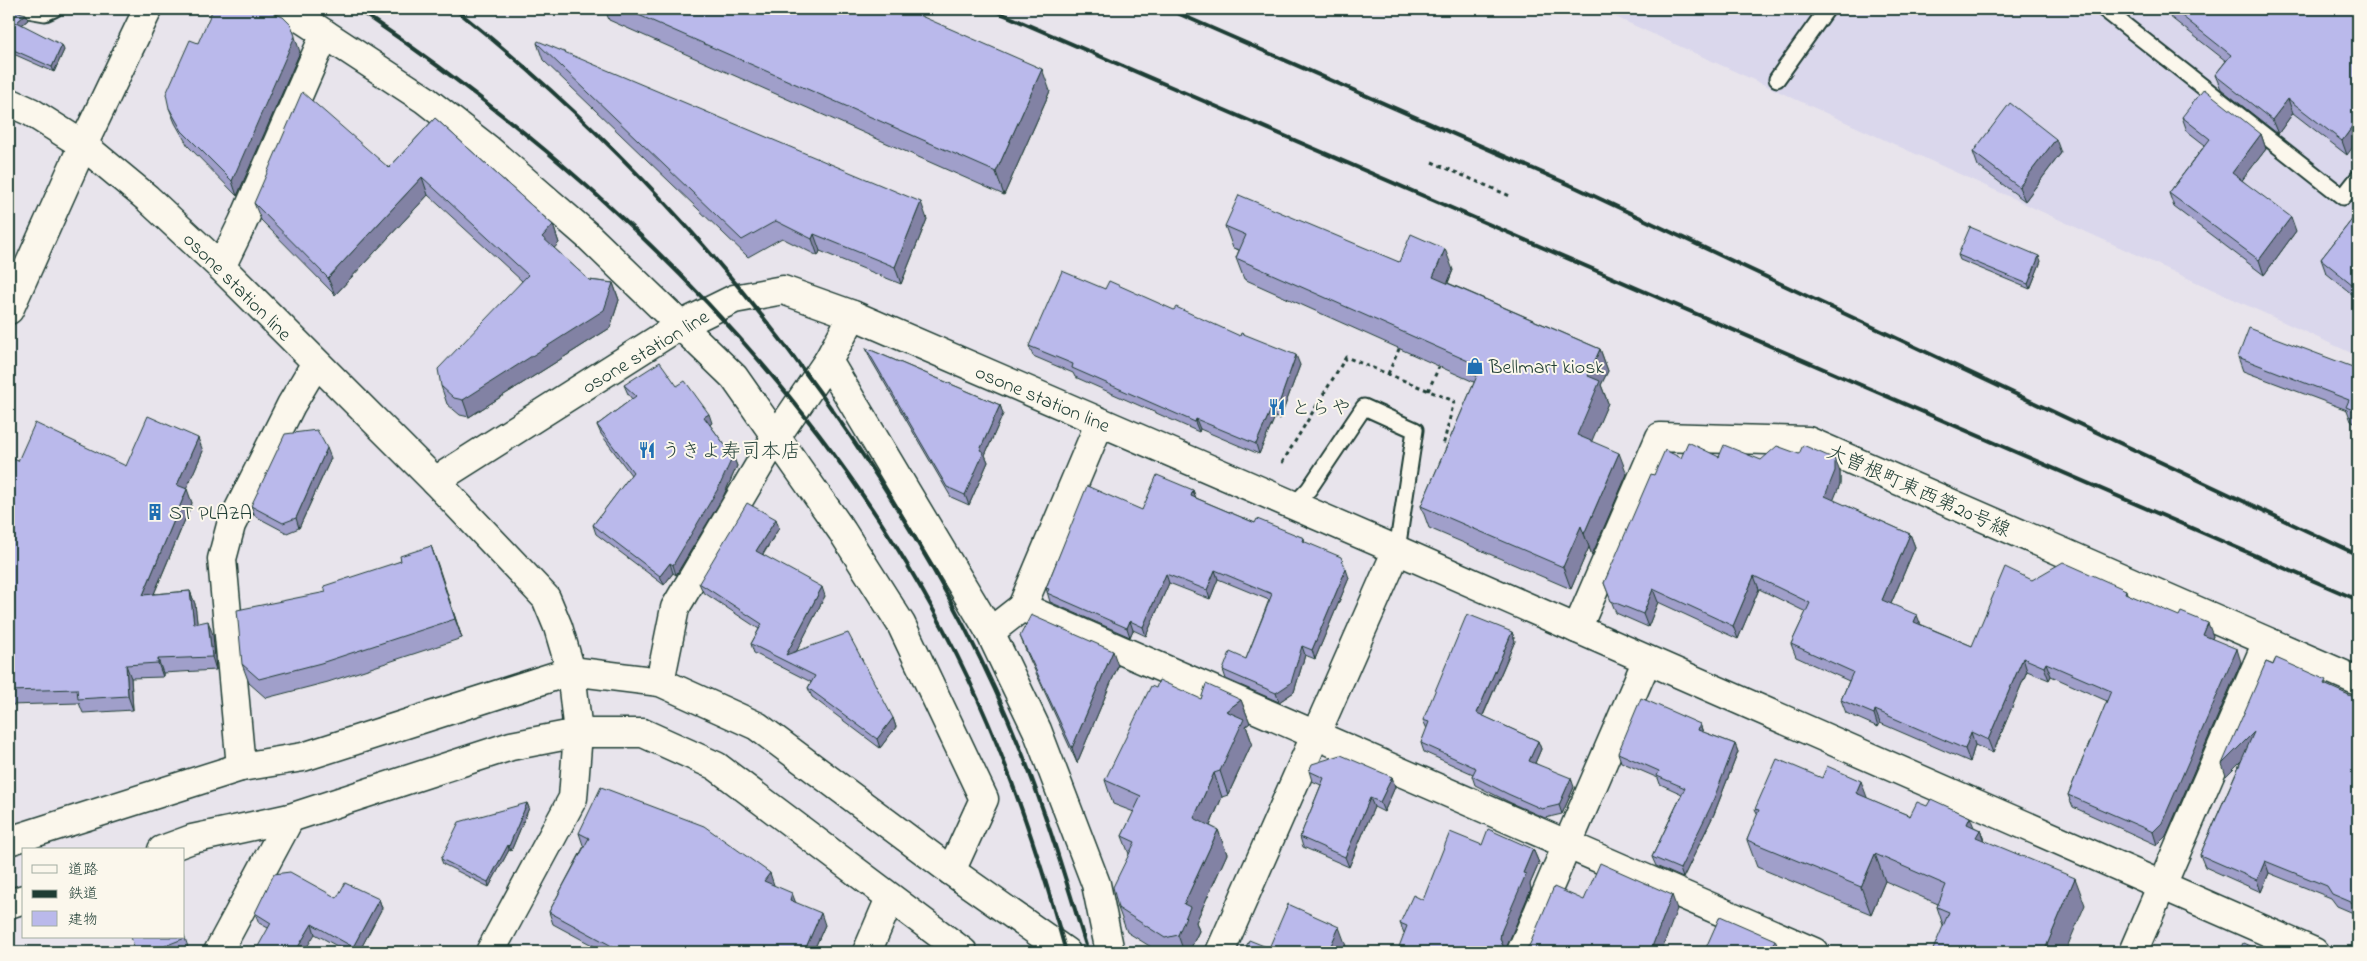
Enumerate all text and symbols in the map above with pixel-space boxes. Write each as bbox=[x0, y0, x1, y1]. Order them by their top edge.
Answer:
street label: osone station line bbox=[175, 227, 297, 349]
street label: osone station line bbox=[577, 304, 715, 403]
place label: Bellmart kiosk bbox=[1488, 354, 1604, 383]
shop icon: Bellmart kiosk bbox=[1465, 356, 1485, 376]
street label: osone station line bbox=[970, 359, 1114, 442]
place label: とらや bbox=[1291, 395, 1351, 424]
restaurant icon: とらや bbox=[1267, 397, 1287, 417]
place label: うきよ寿司本店 bbox=[661, 438, 801, 467]
street label: 大曽根町東西第20号線 bbox=[1821, 439, 2015, 546]
restaurant icon: うきよ寿司本店 bbox=[637, 440, 657, 460]
place label: ST PLAZA bbox=[169, 500, 252, 529]
building icon: ST PLAZA bbox=[145, 502, 165, 522]
legend bbox=[22, 848, 185, 938]
text: 道路 bbox=[68, 859, 98, 881]
text: 鉄道 bbox=[68, 883, 98, 905]
text: 建物 bbox=[68, 909, 98, 931]

